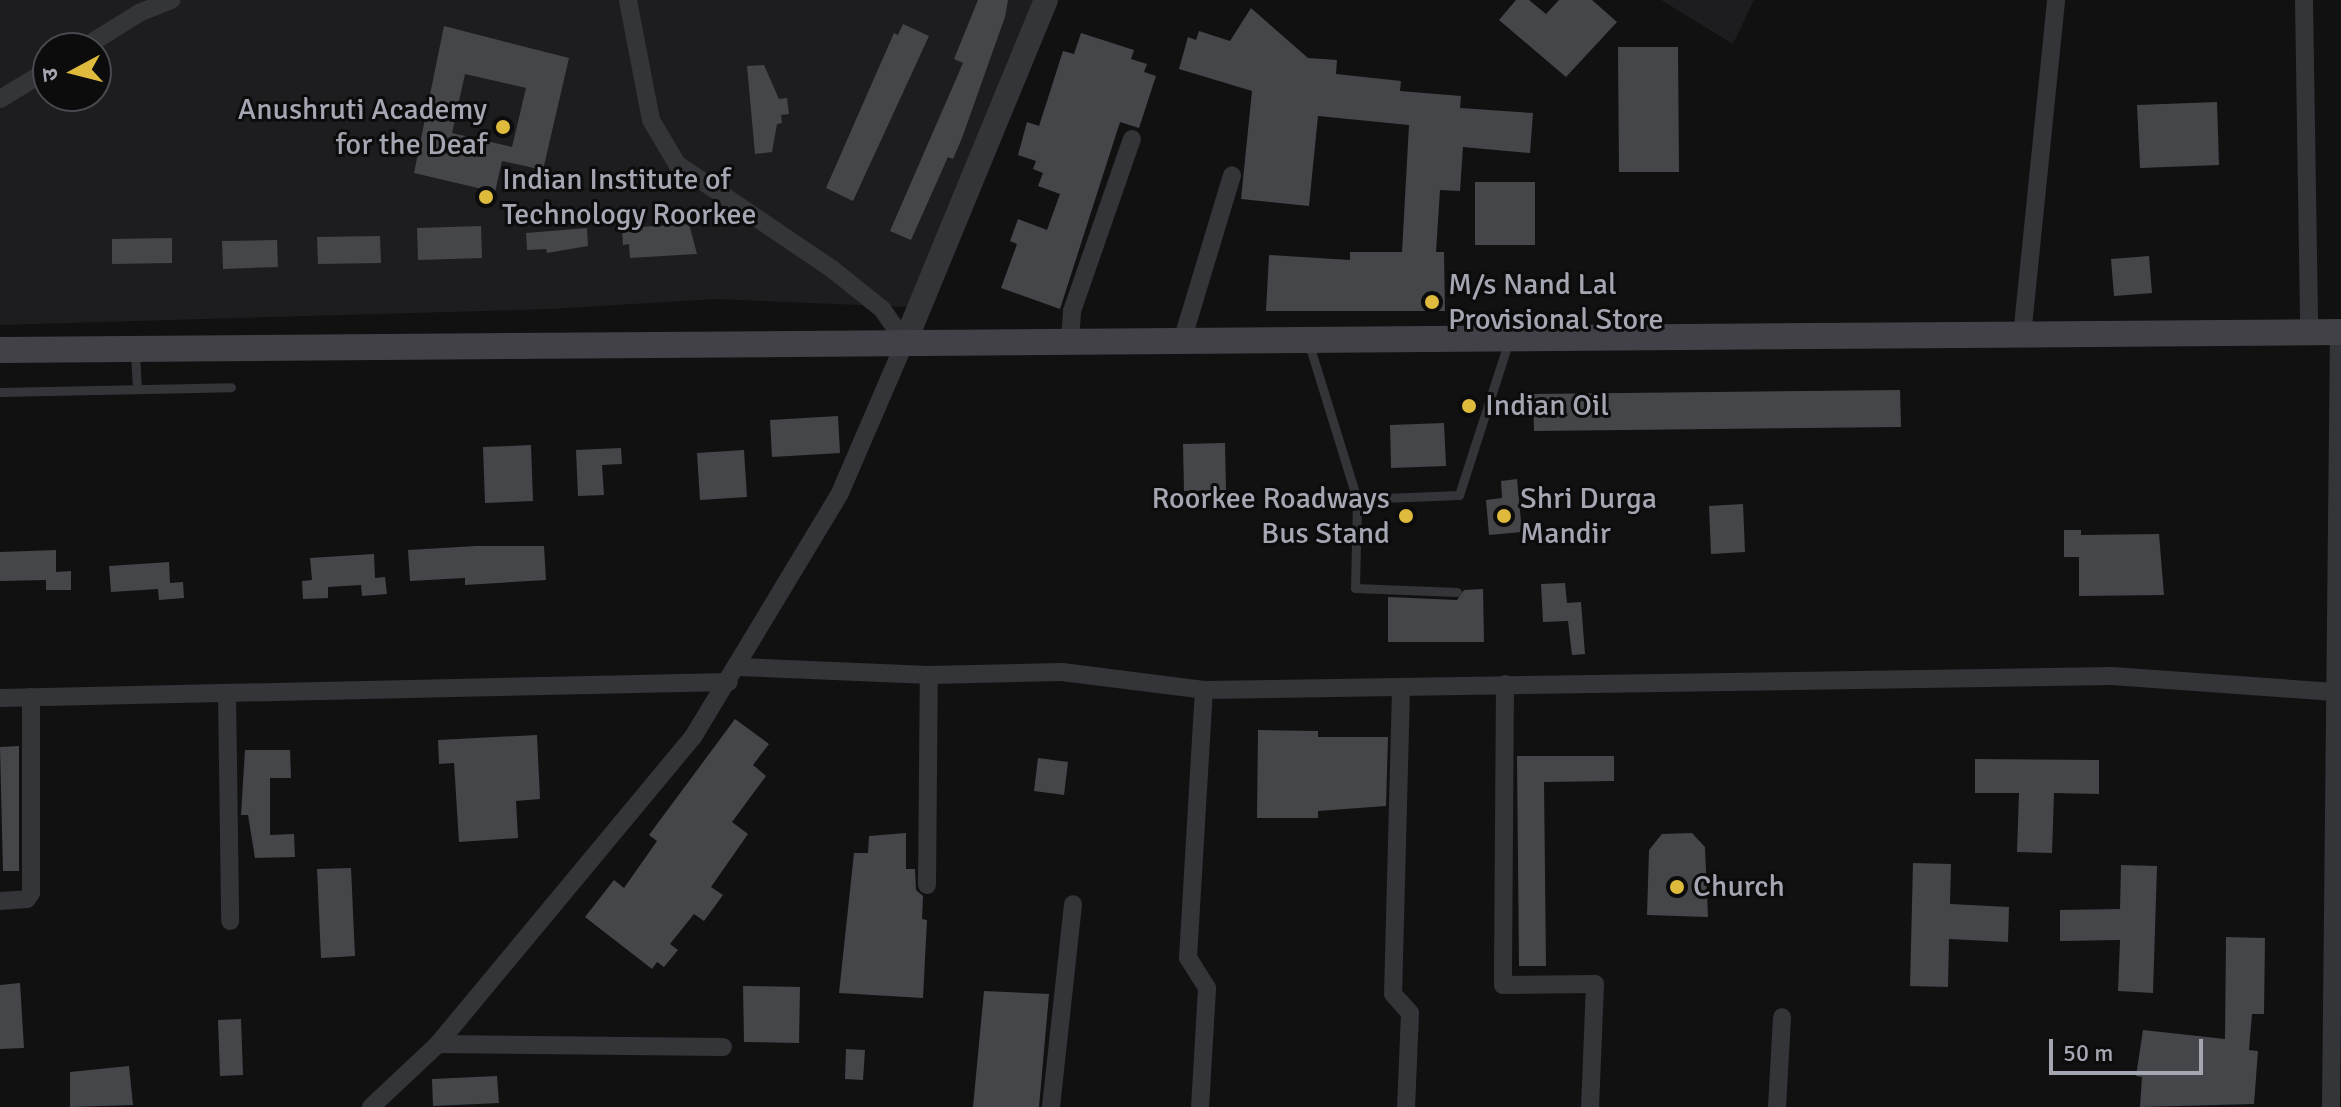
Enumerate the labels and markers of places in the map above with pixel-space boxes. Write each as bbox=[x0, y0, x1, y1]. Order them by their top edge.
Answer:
place label: Anushruti Academy for the Deaf bbox=[238, 92, 487, 162]
marker: Anushruti Academy for the Deaf bbox=[494, 118, 512, 136]
place label: Indian Institute of Technology Roorkee bbox=[502, 162, 757, 232]
marker: Indian Institute of Technology Roorkee bbox=[477, 188, 495, 206]
place label: M/s Nand Lal Provisional Store bbox=[1448, 267, 1664, 338]
marker: M/s Nand Lal Provisional Store bbox=[1423, 293, 1441, 311]
place label: Indian Oil bbox=[1485, 388, 1609, 424]
marker: Indian Oil bbox=[1460, 397, 1478, 415]
place label: Roorkee Roadways Bus Stand bbox=[1151, 481, 1390, 552]
place label: Shri Durga Mandir bbox=[1520, 481, 1657, 552]
marker: Roorkee Roadways Bus Stand bbox=[1397, 507, 1415, 525]
marker: Shri Durga Mandir bbox=[1495, 507, 1513, 525]
place label: Church bbox=[1693, 869, 1785, 905]
marker: Church bbox=[1668, 878, 1686, 896]

